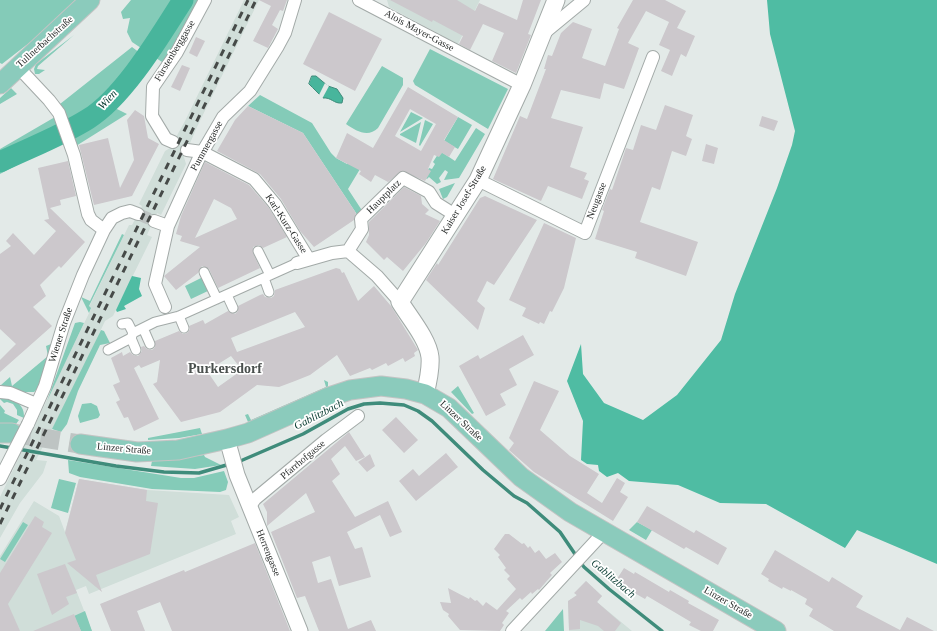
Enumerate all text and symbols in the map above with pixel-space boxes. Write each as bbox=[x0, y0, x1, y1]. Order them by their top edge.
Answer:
street label: Alois Mayer-Gasse bbox=[382, 8, 456, 54]
street label: Tullnerbachstraße bbox=[14, 14, 76, 70]
street label: Fürstenberggasse bbox=[152, 18, 198, 84]
water label: Wien bbox=[96, 87, 120, 113]
street label: Pummergasse bbox=[188, 119, 226, 173]
street label: Kaiser Josef-Straße bbox=[439, 163, 489, 237]
street label: Hauptplatz bbox=[364, 177, 404, 217]
street label: Neugasse bbox=[585, 181, 609, 221]
street label: Karl-Kurz-Gasse bbox=[262, 192, 310, 256]
street label: Wiener Straße bbox=[46, 306, 76, 364]
district label: Purkersdorf bbox=[188, 361, 262, 377]
water label: Gablitzbach bbox=[292, 397, 346, 433]
street label: Linzer Straße bbox=[437, 398, 485, 444]
street label: Pfarrhofgasse bbox=[278, 438, 328, 482]
street label: Linzer Straße bbox=[97, 441, 151, 457]
street label: Herrengasse bbox=[253, 528, 283, 578]
water label: Gablitzbach bbox=[588, 557, 638, 601]
street label: Linzer Straße bbox=[702, 584, 754, 622]

